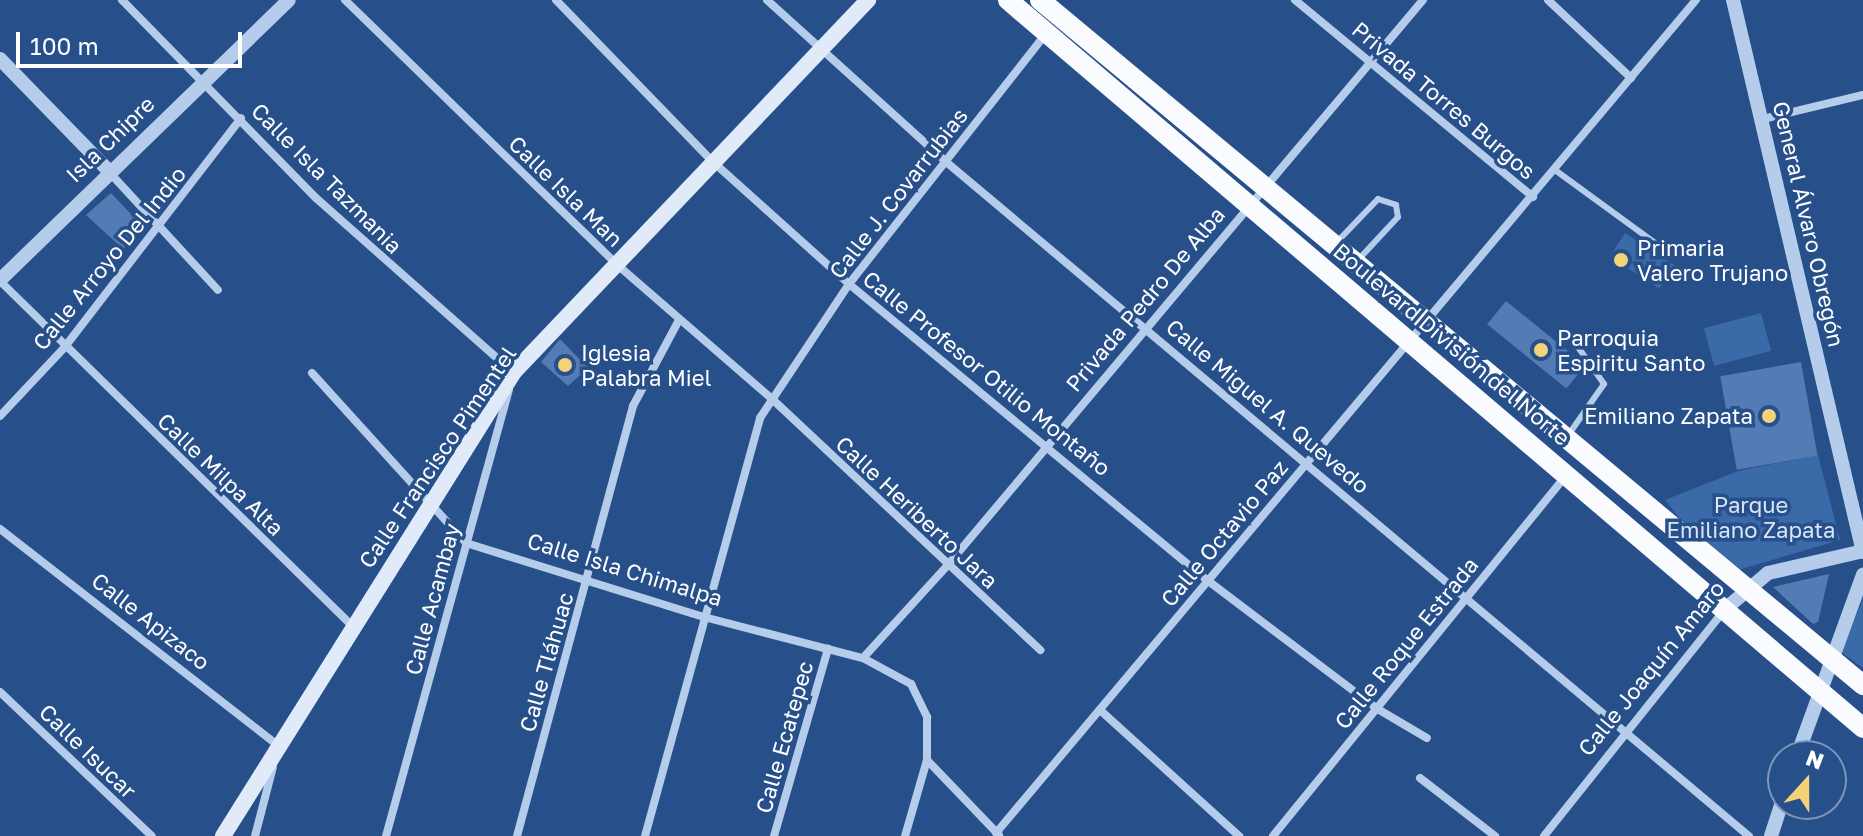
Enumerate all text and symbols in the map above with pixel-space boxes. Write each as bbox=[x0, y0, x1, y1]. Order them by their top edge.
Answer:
scale bar bbox=[20, 16, 246, 66]
street label: Privada Torres Burgos bbox=[1347, 16, 1541, 184]
text: 100 m bbox=[30, 31, 99, 60]
street label: Isla Chipre bbox=[60, 90, 160, 188]
street label: Calle Isla Tazmania bbox=[246, 97, 408, 259]
street label: General Álvaro Obregón bbox=[1768, 99, 1850, 349]
street label: Calle J. Covarrubias bbox=[823, 103, 973, 283]
street label: Calle Isla Man bbox=[504, 130, 628, 252]
street label: Calle Arroyo Del Indio bbox=[27, 161, 191, 355]
street label: Privada Pedro De Alba bbox=[1060, 201, 1230, 397]
place label: Primaria Valero Trujano bbox=[1637, 234, 1788, 286]
street label: Boulevard División del Norte bbox=[1328, 237, 1576, 451]
marker: Primaria Valero Trujano bbox=[1612, 251, 1630, 269]
street label: Calle Profesor Otilio Montaño bbox=[858, 265, 1116, 481]
street label: Calle Miguel A. Quevedo bbox=[1161, 313, 1375, 499]
place label: Parroquia Espiritu Santo bbox=[1557, 324, 1705, 376]
place label: Iglesia Palabra Miel bbox=[581, 339, 712, 390]
street label: Calle Francisco Pimentel bbox=[353, 341, 521, 573]
marker: Parroquia Espiritu Santo bbox=[1532, 341, 1550, 359]
marker: Iglesia Palabra Miel bbox=[556, 356, 574, 374]
place label: Emiliano Zapata bbox=[1584, 403, 1753, 429]
street label: Calle Milpa Alta bbox=[153, 407, 289, 541]
marker: Emiliano Zapata bbox=[1760, 407, 1778, 425]
street label: Calle Heriberto Jara bbox=[831, 430, 1003, 594]
street label: Calle Octavio Paz bbox=[1155, 454, 1293, 612]
park label: Parque Emiliano Zapata bbox=[1667, 491, 1835, 542]
street label: Calle Acambay bbox=[399, 520, 465, 678]
street label: Calle Isla Chimalpa bbox=[524, 527, 726, 611]
street label: Calle Roque Estrada bbox=[1329, 552, 1483, 734]
street label: Calle Apizaco bbox=[87, 567, 215, 675]
street label: Calle Joaquín Amaro bbox=[1572, 575, 1730, 761]
street label: Calle Tláhuac bbox=[513, 589, 579, 735]
street label: Calle Ecatepec bbox=[750, 658, 818, 816]
street label: Calle Isucar bbox=[34, 698, 142, 804]
north arrow bbox=[1767, 740, 1847, 820]
text: N bbox=[1802, 743, 1828, 775]

